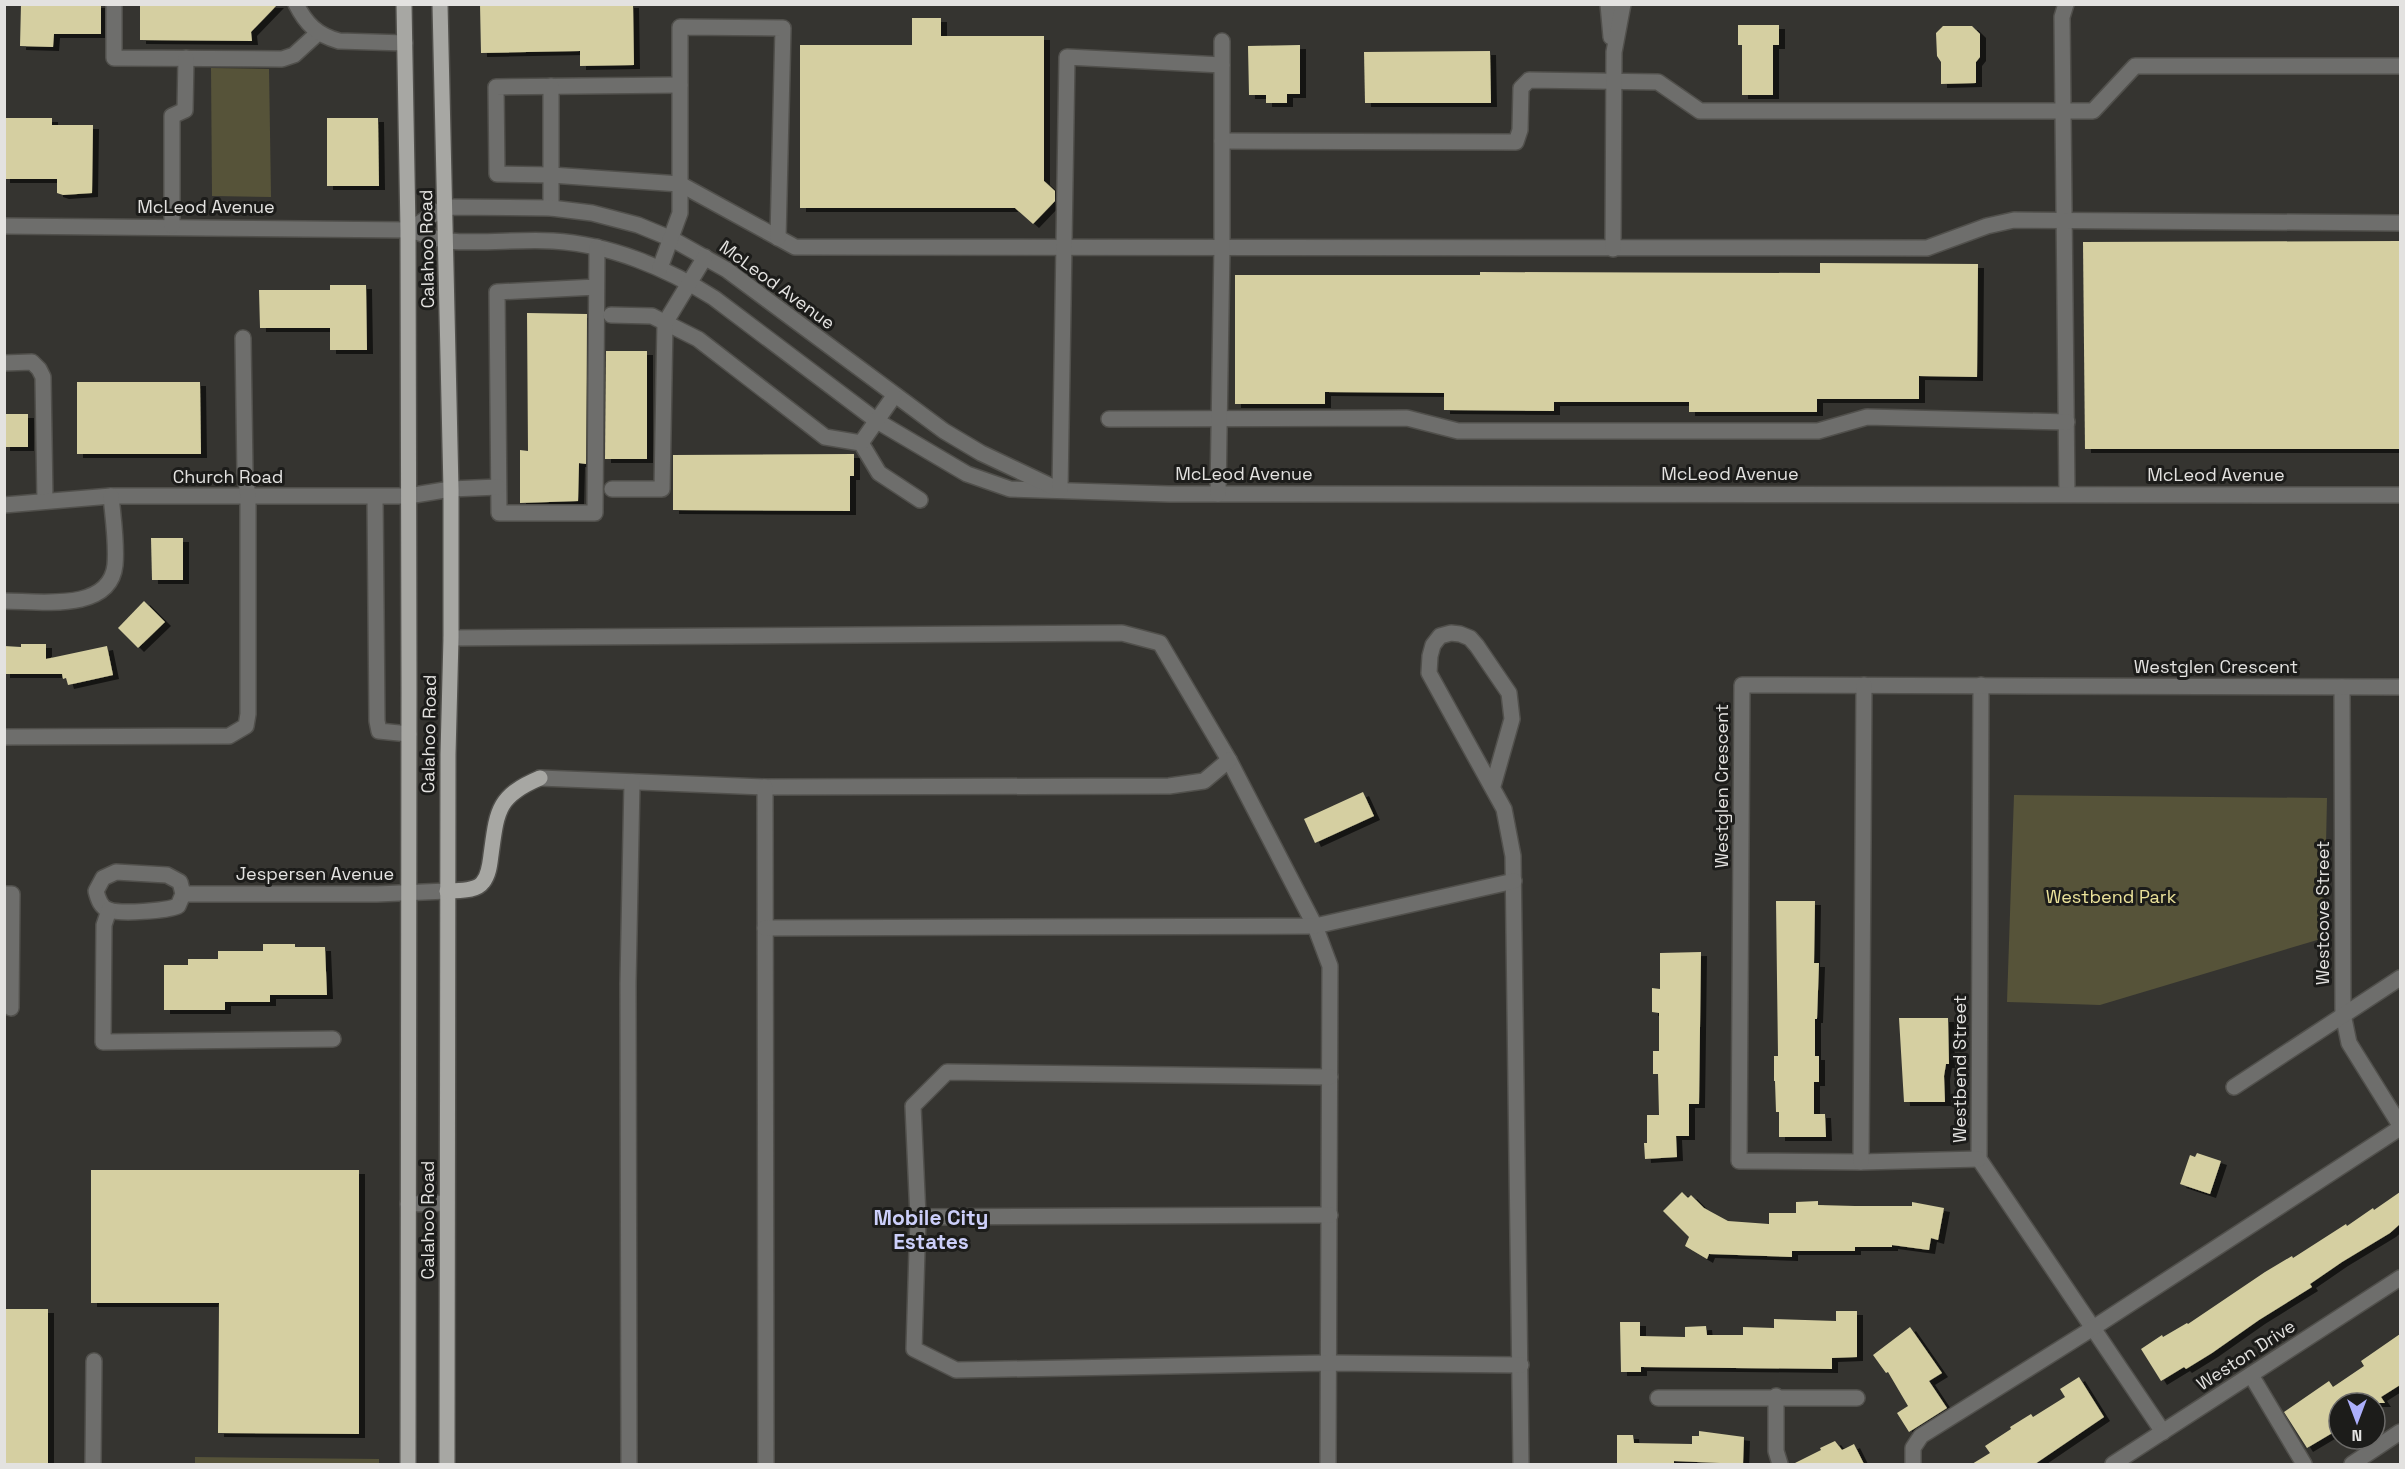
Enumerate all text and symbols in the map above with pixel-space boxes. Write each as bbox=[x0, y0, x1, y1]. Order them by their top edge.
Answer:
street label: Calahoo Road bbox=[414, 189, 439, 309]
street label: McLeod Avenue bbox=[137, 195, 275, 218]
street label: McLeod Avenue bbox=[715, 235, 840, 334]
street label: McLeod Avenue bbox=[1175, 462, 1313, 485]
street label: McLeod Avenue bbox=[1661, 462, 1799, 485]
street label: McLeod Avenue bbox=[2147, 463, 2285, 486]
street label: Church Road bbox=[173, 465, 283, 488]
street label: Westglen Crescent bbox=[2134, 655, 2298, 678]
street label: Calahoo Road bbox=[416, 674, 441, 794]
street label: Westglen Crescent bbox=[1710, 704, 1733, 868]
street label: Westcove Street bbox=[2311, 841, 2334, 985]
street label: Jespersen Avenue bbox=[236, 862, 394, 885]
park label: Westbend Park bbox=[2046, 885, 2177, 908]
street label: Westbend Street bbox=[1948, 995, 1971, 1143]
street label: Calahoo Road bbox=[416, 1161, 439, 1279]
district label: Mobile City Estates bbox=[873, 1204, 989, 1255]
street label: Weston Drive bbox=[2192, 1314, 2300, 1395]
north arrow bbox=[2327, 1391, 2387, 1451]
text: N bbox=[2352, 1425, 2362, 1446]

